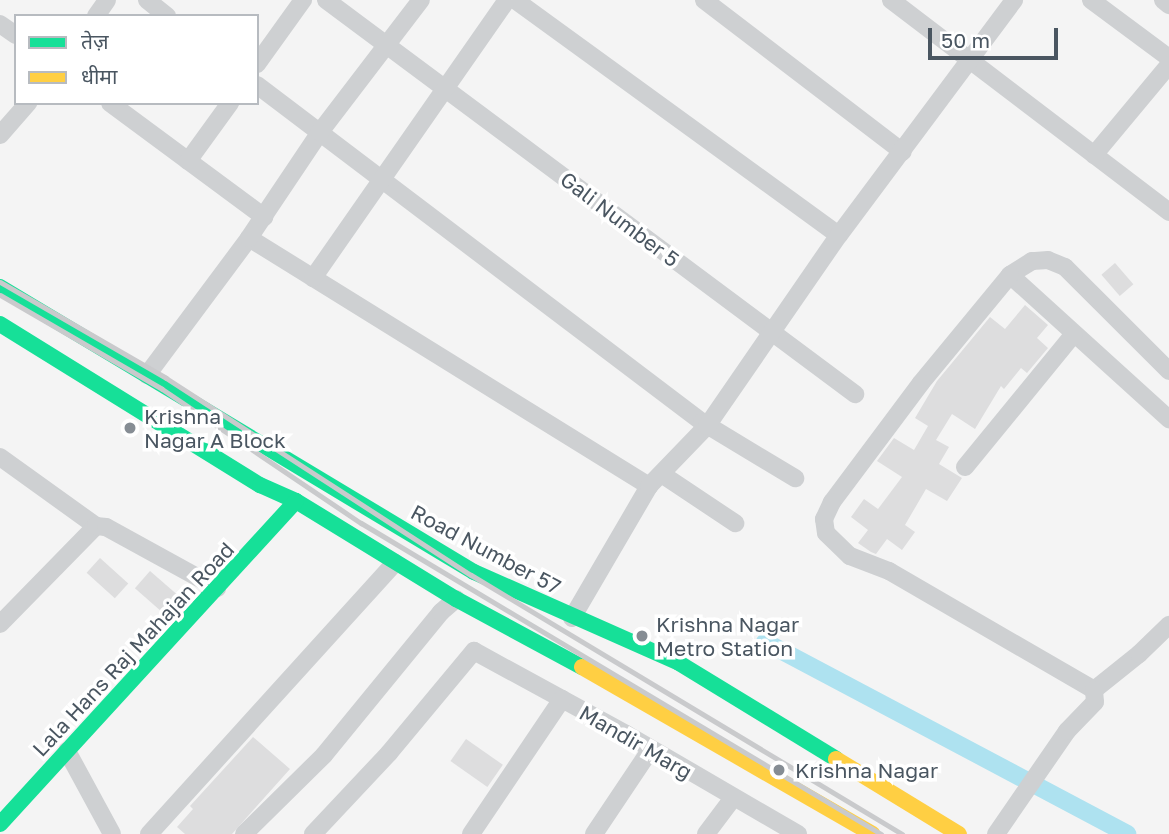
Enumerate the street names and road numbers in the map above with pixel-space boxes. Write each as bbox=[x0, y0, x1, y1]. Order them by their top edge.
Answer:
street label: Gali Number 5 bbox=[556, 166, 684, 272]
street label: Road Number 57 bbox=[407, 499, 565, 599]
street label: Lala Hans Raj Mahajan Road bbox=[27, 537, 239, 761]
street label: Mandir Marg bbox=[575, 700, 697, 784]

